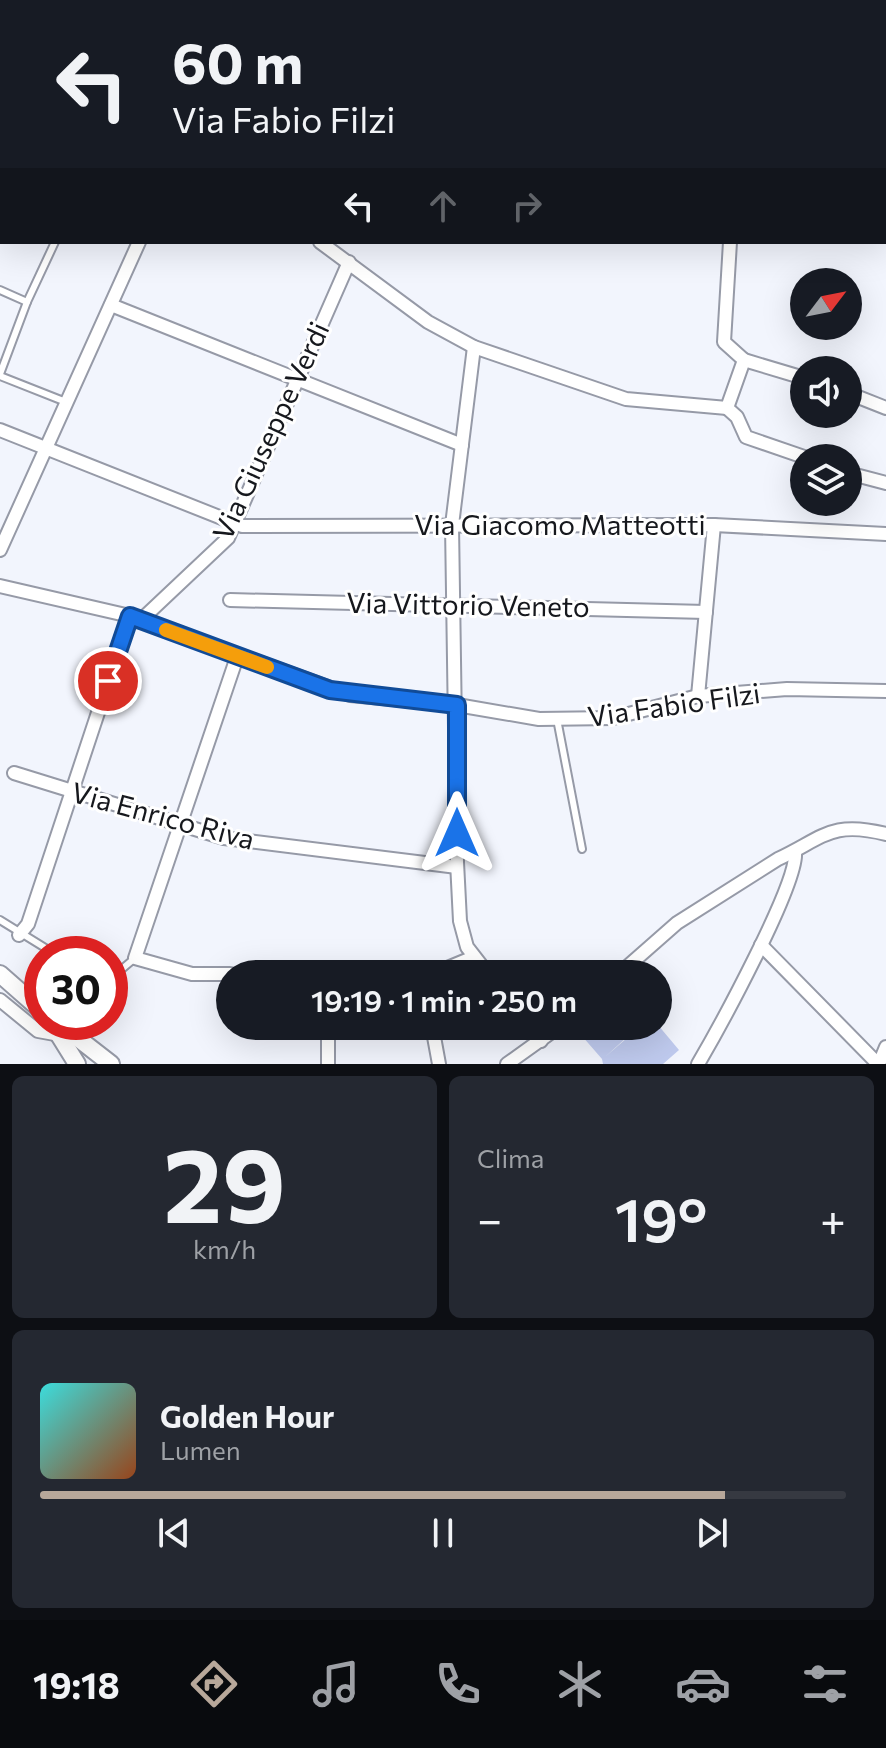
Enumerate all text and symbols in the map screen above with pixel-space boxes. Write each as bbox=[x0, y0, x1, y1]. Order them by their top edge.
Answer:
text: 60 m bbox=[172, 27, 303, 96]
icon: left bbox=[40, 32, 144, 136]
text: Via Fabio Filzi bbox=[172, 96, 396, 140]
icon: left bbox=[337, 184, 381, 228]
icon: ahead bbox=[421, 184, 465, 228]
icon: right bbox=[505, 184, 549, 228]
north arrow bbox=[790, 268, 862, 340]
map controls bbox=[790, 268, 862, 516]
street label: Via Giuseppe Verdi bbox=[205, 316, 336, 545]
button: sound bbox=[790, 356, 862, 428]
button: layers bbox=[790, 444, 862, 516]
street label: Via Giacomo Matteotti bbox=[414, 507, 706, 541]
street label: Via Vittorio Veneto bbox=[346, 585, 590, 623]
pin bbox=[74, 647, 142, 715]
icon: arrive bbox=[86, 659, 130, 703]
street label: Via Fabio Filzi bbox=[585, 675, 762, 733]
street label: Via Enrico Riva bbox=[68, 774, 259, 856]
position arrow bbox=[415, 791, 499, 875]
speed limit sign: 30 bbox=[24, 936, 128, 1040]
text: 19:19 · 1 min · 250 m bbox=[311, 981, 577, 1018]
text: 29 bbox=[163, 1117, 286, 1244]
text: Clima bbox=[477, 1142, 544, 1173]
text: 19° bbox=[615, 1181, 707, 1254]
text: − bbox=[477, 1191, 502, 1245]
text: + bbox=[820, 1191, 846, 1245]
text: km/h bbox=[193, 1233, 256, 1264]
text: Golden Hour bbox=[160, 1397, 334, 1434]
text: Lumen bbox=[160, 1434, 241, 1465]
icon: previous bbox=[152, 1511, 196, 1555]
icon: pause bbox=[421, 1511, 465, 1555]
icon: next bbox=[690, 1511, 734, 1555]
icon: directions bbox=[186, 1656, 242, 1712]
icon: music bbox=[308, 1656, 364, 1712]
icon: phone bbox=[430, 1656, 486, 1712]
icon: climate bbox=[552, 1656, 608, 1712]
icon: car bbox=[675, 1656, 731, 1712]
icon: filters bbox=[797, 1656, 853, 1712]
text: 19:18 bbox=[33, 1662, 120, 1706]

